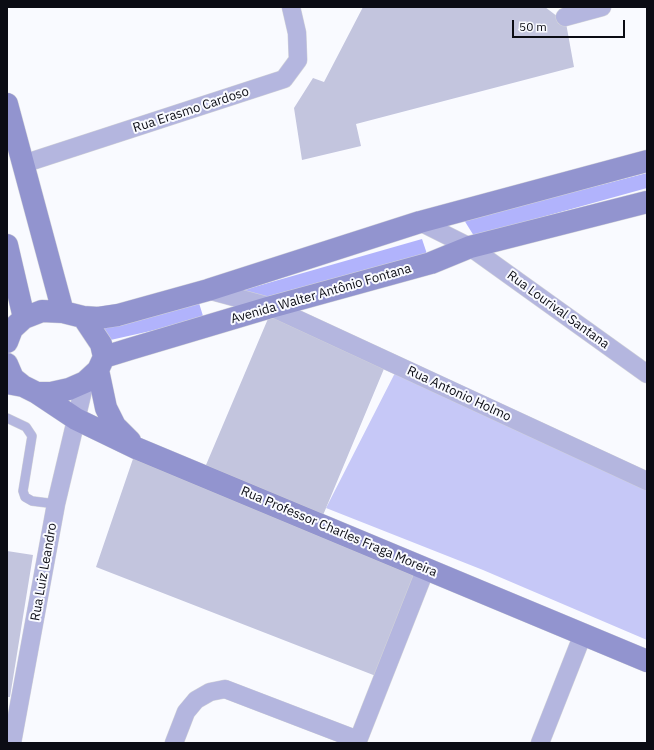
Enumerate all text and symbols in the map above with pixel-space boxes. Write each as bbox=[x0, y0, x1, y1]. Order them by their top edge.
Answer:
scale bar bbox=[514, 12, 627, 38]
text: 50 m bbox=[519, 19, 547, 34]
street label: Rua Erasmo Cardoso bbox=[131, 84, 251, 136]
street label: Avenida Walter Antônio Fontana bbox=[229, 261, 413, 327]
street label: Rua Lourival Santana bbox=[504, 268, 612, 352]
street label: Rua Antonio Holmo bbox=[405, 363, 513, 425]
street label: Rua Professor Charles Fraga Moreira bbox=[239, 483, 439, 581]
street label: Rua Luiz Leandro bbox=[28, 522, 60, 622]

